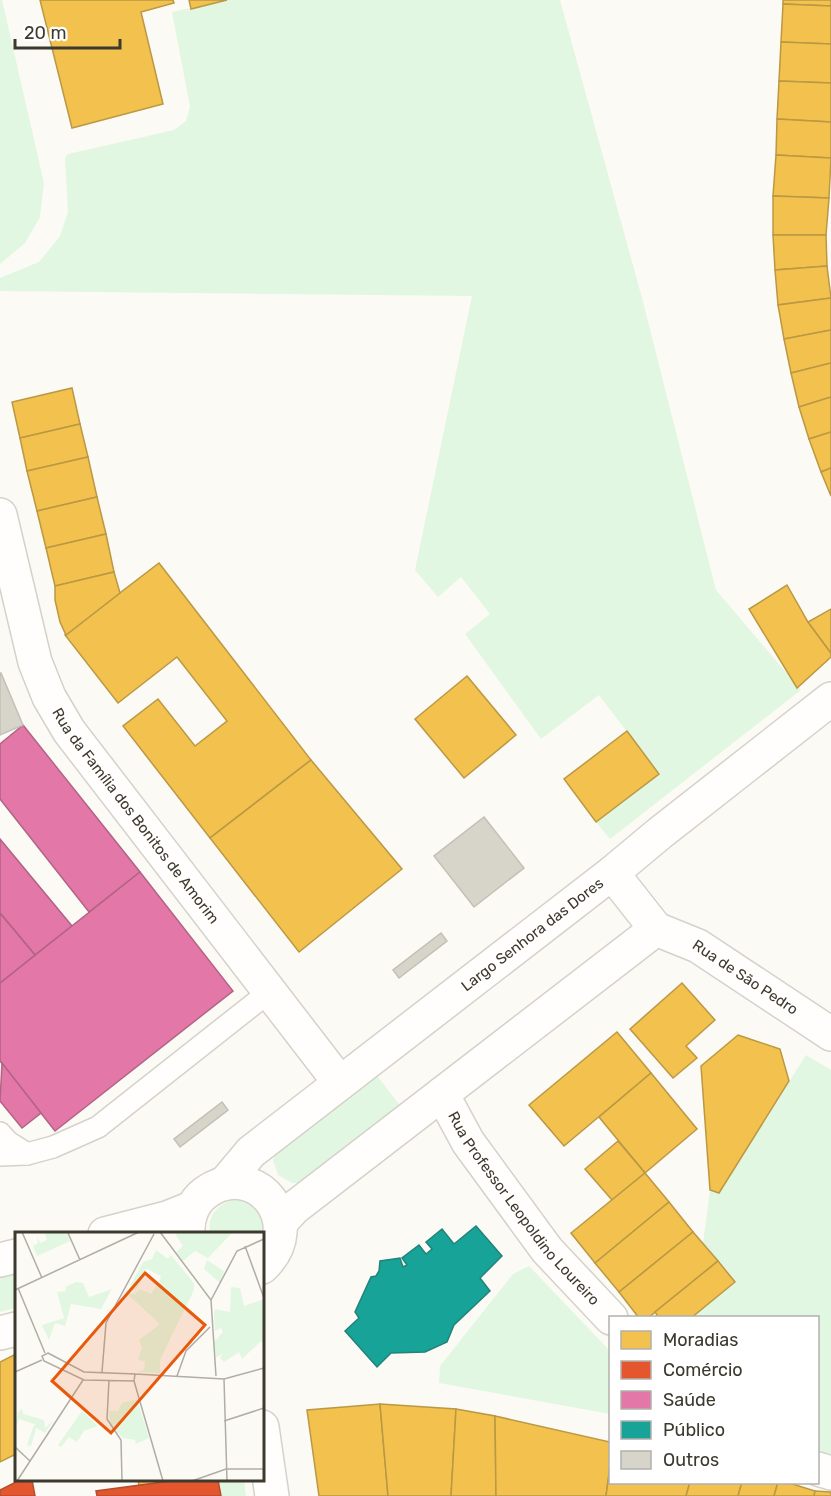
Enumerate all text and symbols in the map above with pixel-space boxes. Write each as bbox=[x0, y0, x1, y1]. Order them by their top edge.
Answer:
scale bar bbox=[15, 12, 120, 50]
text: 20 m bbox=[24, 22, 66, 44]
street label: Rua da Família dos Bonitos de Amorim bbox=[48, 705, 223, 927]
street label: Largo Senhora das Dores bbox=[458, 874, 607, 995]
street label: Rua de São Pedro bbox=[689, 936, 801, 1019]
street label: Rua Professor Leopoldino Loureiro bbox=[444, 1108, 603, 1309]
inset map bbox=[15, 1232, 264, 1481]
legend bbox=[609, 1316, 819, 1484]
text: Moradias bbox=[663, 1329, 738, 1351]
text: Comércio bbox=[663, 1359, 743, 1381]
text: Saúde bbox=[663, 1389, 716, 1411]
text: Público bbox=[663, 1419, 725, 1441]
text: Outros bbox=[663, 1449, 719, 1471]

